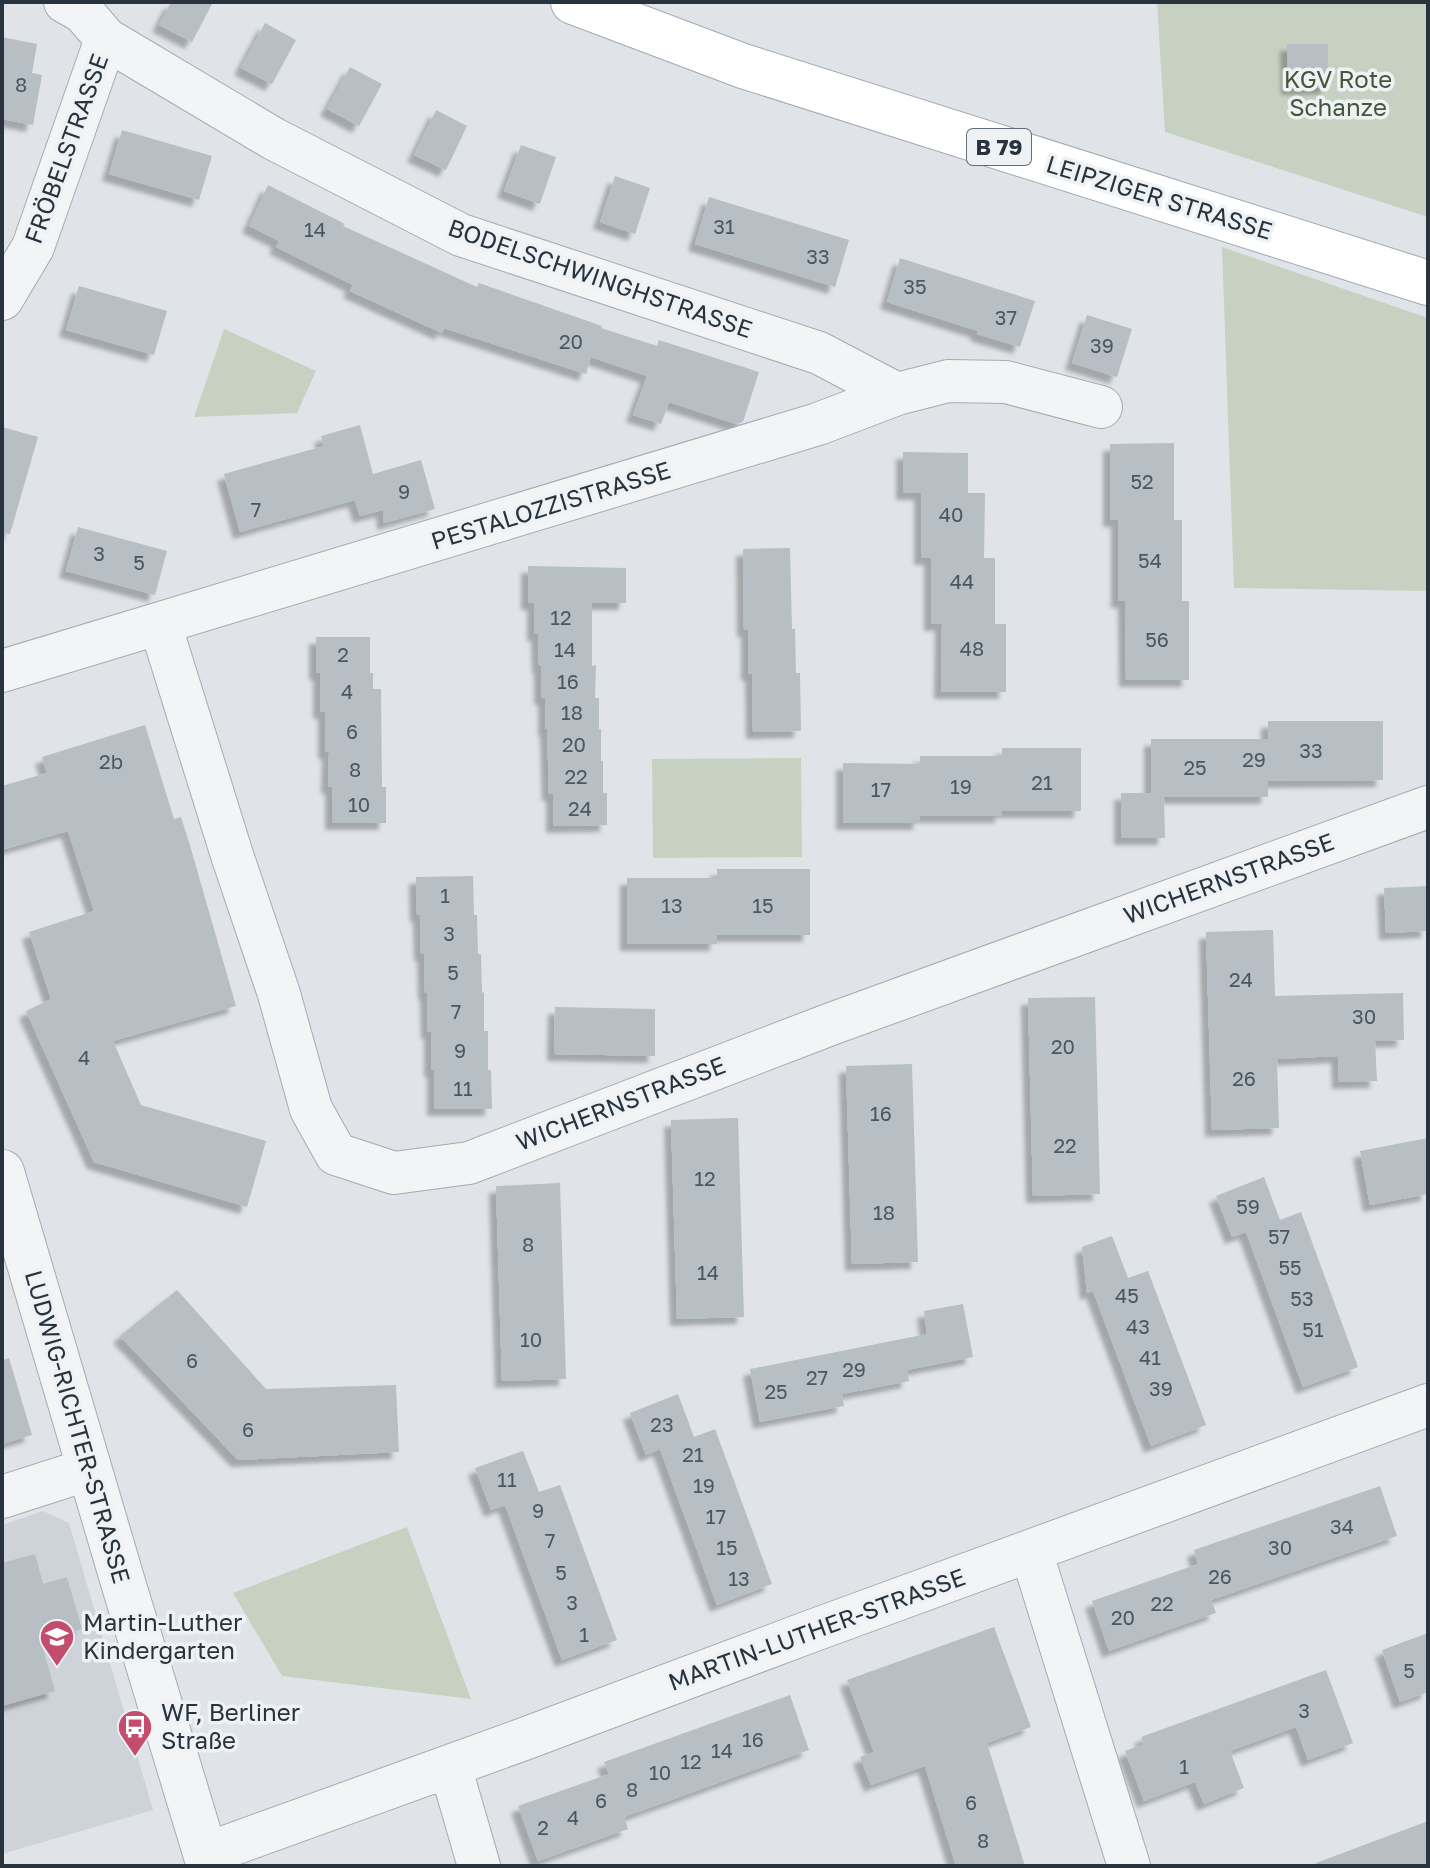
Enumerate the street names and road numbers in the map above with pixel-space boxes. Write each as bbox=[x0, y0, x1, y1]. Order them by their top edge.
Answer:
street label: FRÖBELSTRASSE bbox=[18, 50, 113, 247]
road number: B 79 bbox=[967, 129, 1031, 165]
street label: LEIPZIGER STRASSE bbox=[1043, 148, 1276, 245]
street label: BODELSCHWINGHSTRASSE bbox=[445, 212, 756, 343]
street label: PESTALOZZISTRASSE bbox=[427, 454, 674, 555]
street label: WICHERNSTRASSE bbox=[1119, 826, 1338, 929]
street label: WICHERNSTRASSE bbox=[512, 1049, 729, 1156]
street label: LUDWIG-RICHTER-STRASSE bbox=[20, 1267, 137, 1587]
street label: MARTIN-LUTHER-STRASSE bbox=[664, 1561, 969, 1696]

